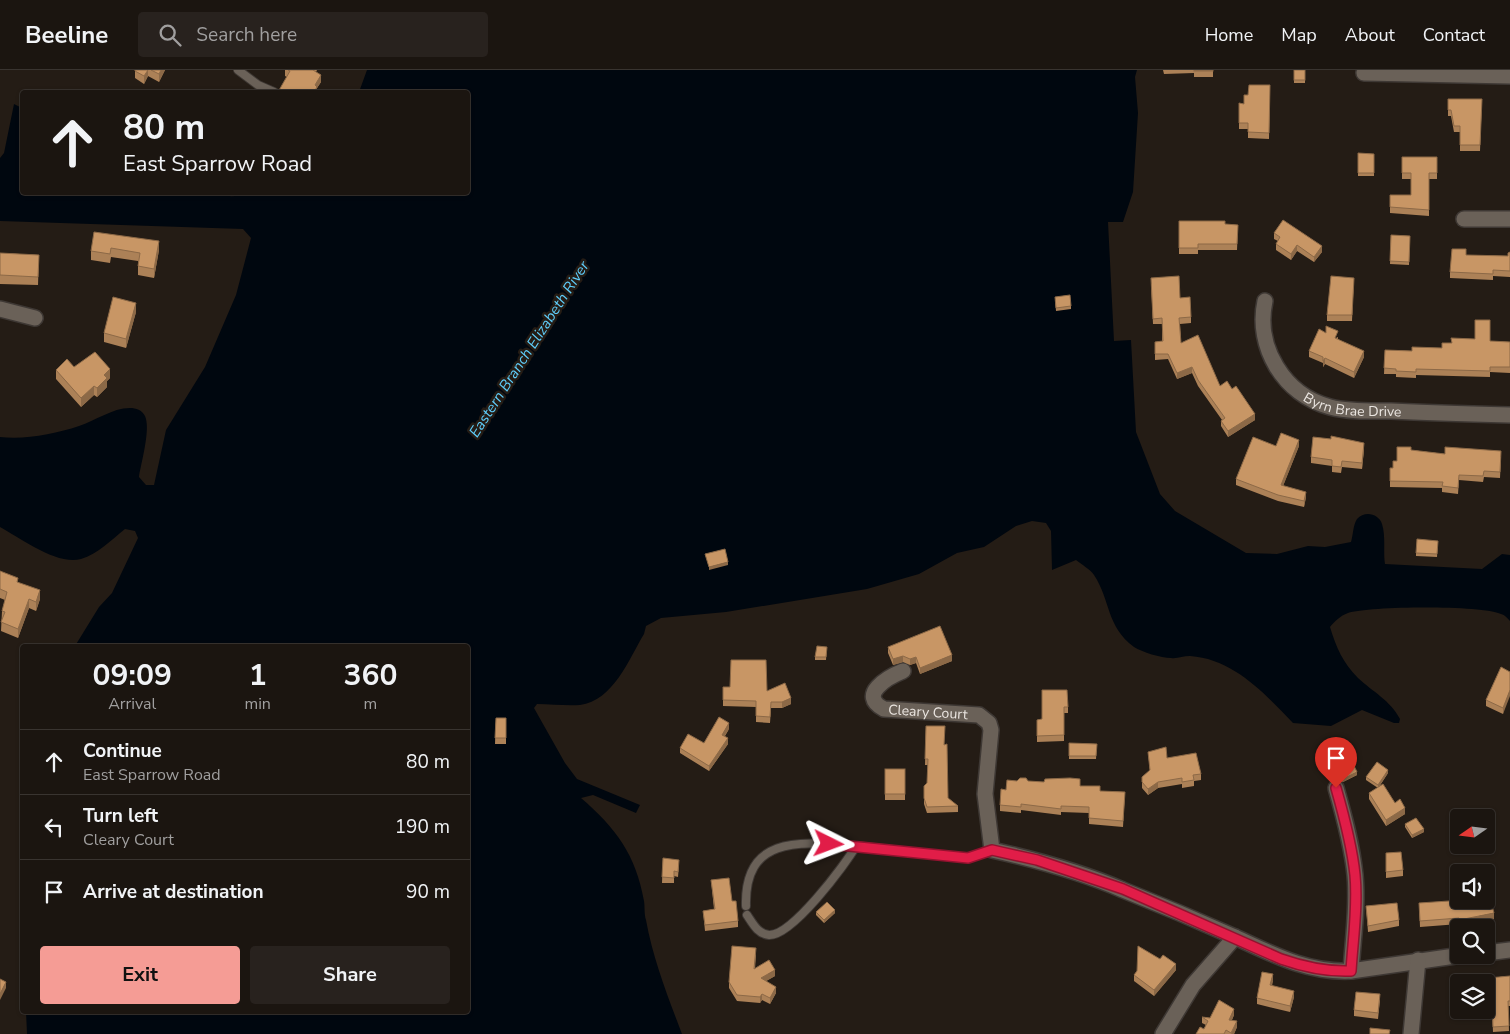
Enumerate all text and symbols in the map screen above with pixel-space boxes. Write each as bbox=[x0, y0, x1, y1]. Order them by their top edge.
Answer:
search box bbox=[138, 12, 488, 57]
text: Beeline bbox=[25, 19, 108, 51]
icon: search bbox=[156, 21, 184, 49]
text: Search here bbox=[196, 22, 297, 48]
text: Home bbox=[1205, 23, 1253, 47]
text: Map bbox=[1281, 23, 1317, 47]
text: About bbox=[1345, 23, 1395, 47]
text: Contact bbox=[1423, 23, 1485, 47]
text: 80 m bbox=[123, 104, 205, 151]
icon: ahead bbox=[40, 110, 105, 175]
text: East Sparrow Road bbox=[123, 149, 312, 179]
water label: Eastern Branch Elizabeth River bbox=[464, 257, 594, 441]
street label: Byrn Brae Drive bbox=[1300, 388, 1402, 421]
text: 09:09 bbox=[93, 655, 172, 696]
text: 1 bbox=[249, 655, 267, 696]
text: 360 bbox=[343, 655, 397, 696]
text: Arrival bbox=[108, 693, 156, 715]
text: min bbox=[244, 693, 271, 715]
text: m bbox=[364, 693, 377, 715]
street label: Cleary Court bbox=[888, 700, 968, 724]
pin bbox=[1315, 737, 1357, 788]
text: Continue bbox=[83, 738, 162, 764]
icon: arrive bbox=[1322, 744, 1350, 772]
icon: ahead bbox=[40, 748, 68, 776]
text: 80 m bbox=[406, 749, 450, 775]
text: East Sparrow Road bbox=[83, 764, 221, 786]
text: Turn left bbox=[83, 803, 158, 829]
north arrow bbox=[1450, 809, 1495, 854]
map controls bbox=[1450, 809, 1495, 1019]
icon: left bbox=[40, 813, 68, 841]
text: 190 m bbox=[395, 814, 450, 840]
position arrow bbox=[802, 817, 854, 869]
text: Cleary Court bbox=[83, 829, 174, 851]
button: sound bbox=[1450, 864, 1495, 909]
icon: arrive bbox=[40, 878, 68, 906]
text: Arrive at destination bbox=[83, 879, 264, 905]
text: 90 m bbox=[406, 879, 450, 905]
button: search bbox=[1450, 919, 1495, 964]
button: Exit bbox=[40, 946, 240, 1004]
button: Share bbox=[250, 946, 450, 1004]
button: layers bbox=[1450, 974, 1495, 1019]

